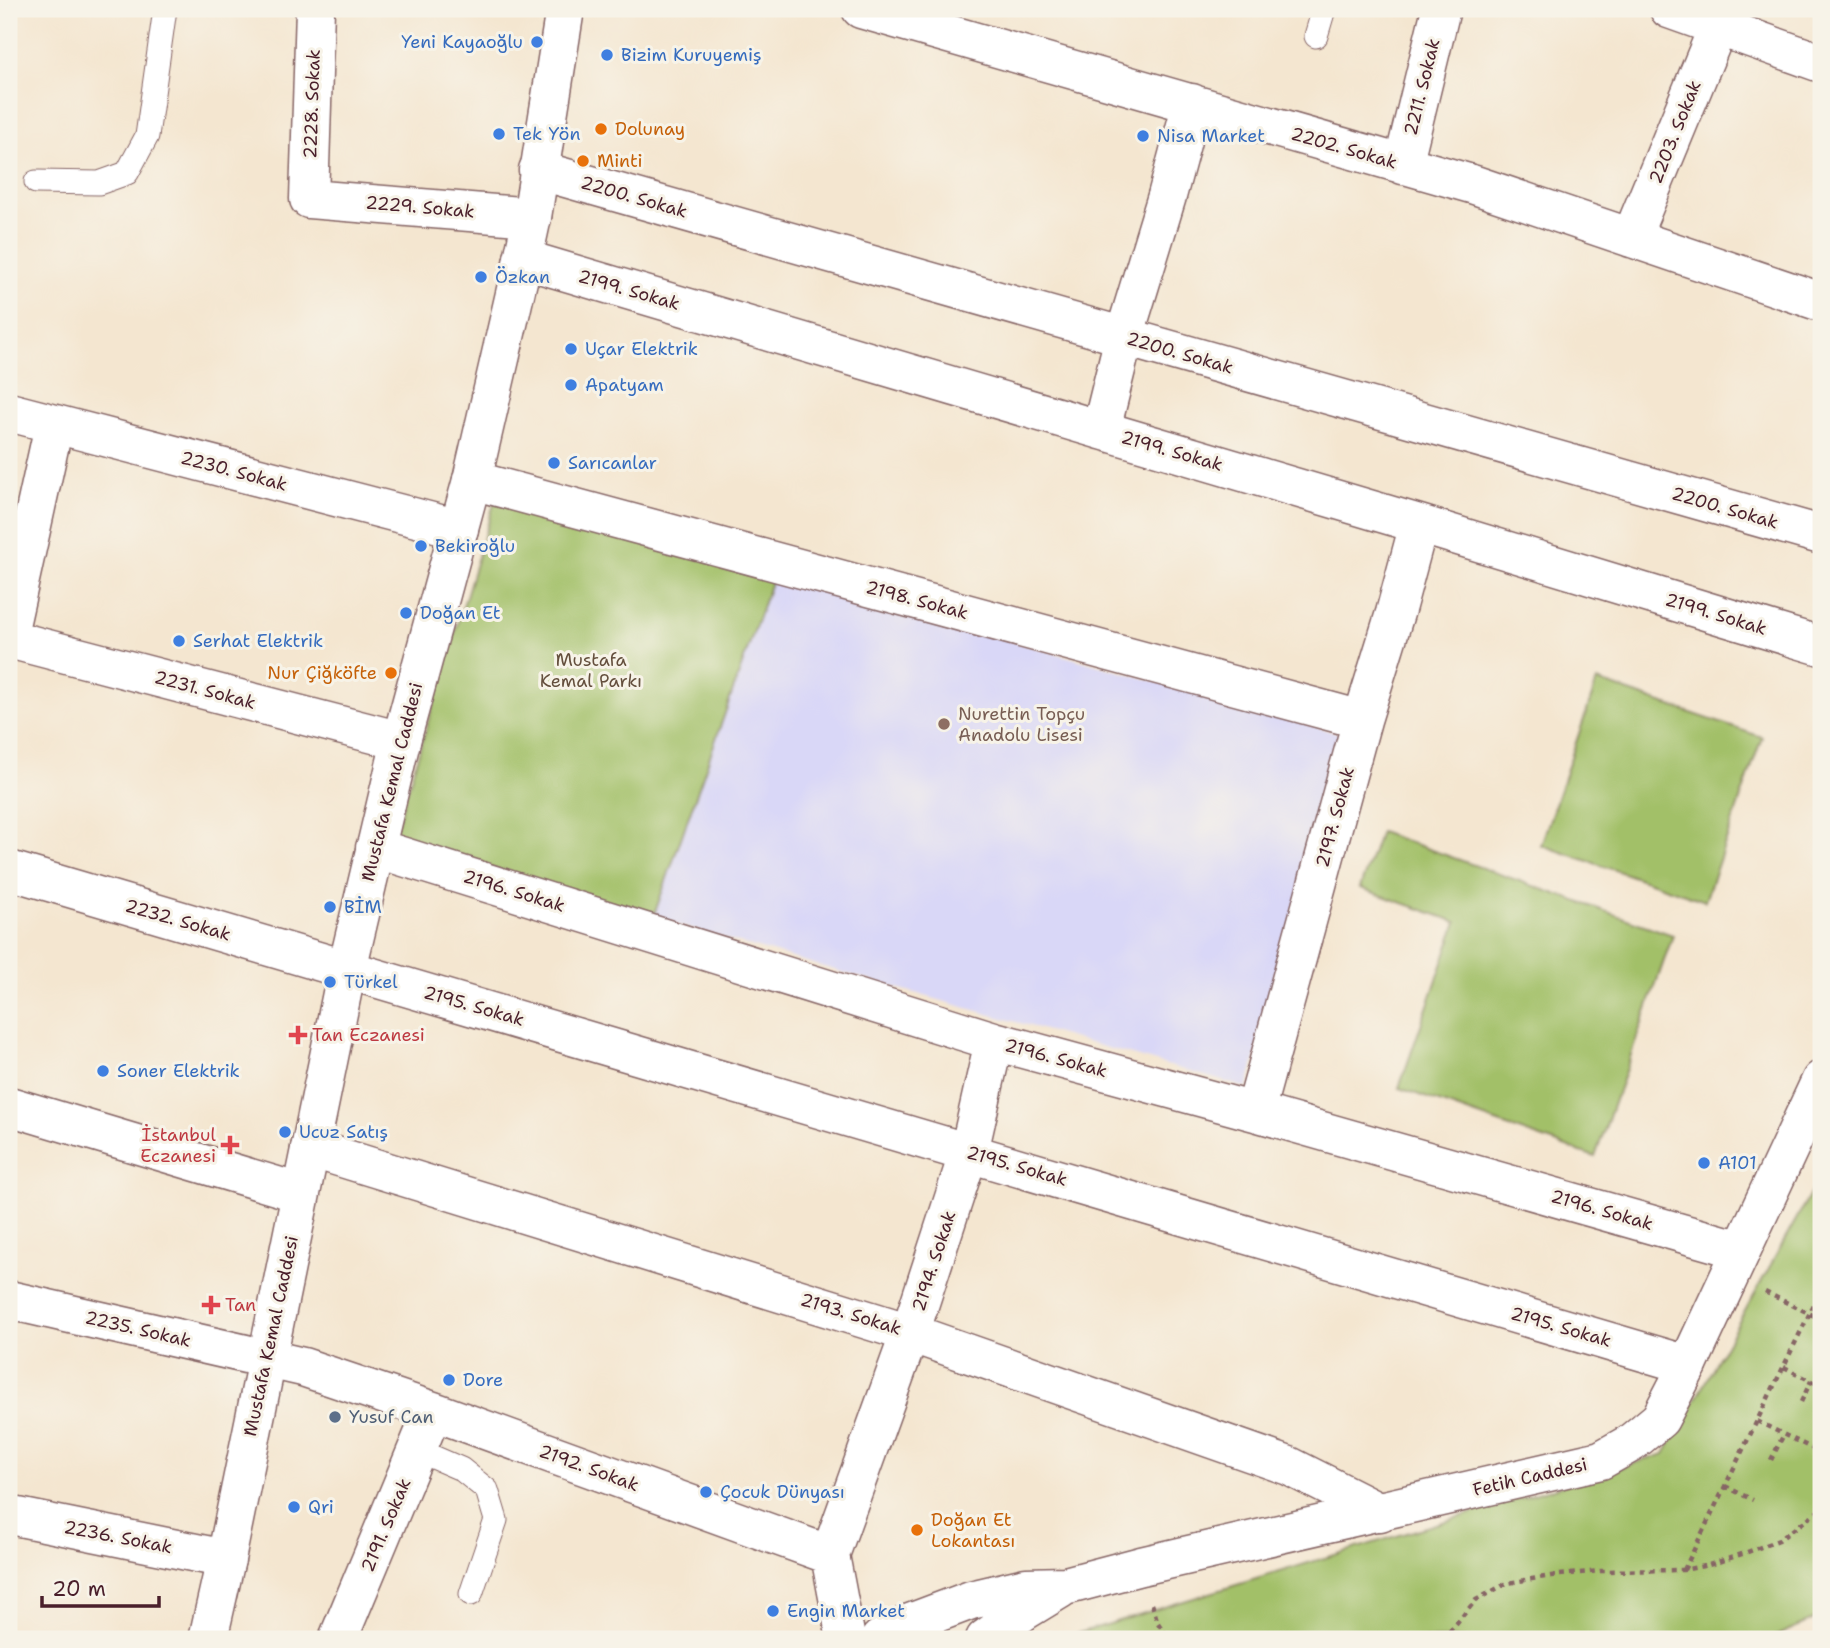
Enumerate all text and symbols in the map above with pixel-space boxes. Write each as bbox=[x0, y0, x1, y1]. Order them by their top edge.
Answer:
place label: Yeni Kayaoğlu bbox=[401, 30, 523, 54]
marker: Yeni Kayaoğlu bbox=[529, 34, 545, 50]
street label: 2211. Sokak bbox=[1398, 36, 1446, 138]
place label: Bizim Kuruyemiş bbox=[621, 43, 762, 67]
marker: Bizim Kuruyemiş bbox=[599, 47, 615, 63]
street label: 2228. Sokak bbox=[298, 49, 326, 159]
street label: 2203. Sokak bbox=[1643, 77, 1707, 187]
place label: Dolunay bbox=[615, 117, 685, 141]
marker: Dolunay bbox=[593, 121, 609, 137]
street label: 2202. Sokak bbox=[1288, 121, 1400, 175]
place label: Tek Yön bbox=[513, 122, 580, 146]
place label: Nisa Market bbox=[1157, 124, 1265, 148]
marker: Tek Yön bbox=[491, 126, 507, 142]
marker: Nisa Market bbox=[1135, 128, 1151, 144]
place label: Minti bbox=[597, 149, 643, 173]
marker: Minti bbox=[575, 153, 591, 169]
street label: 2200. Sokak bbox=[578, 170, 690, 224]
street label: 2229. Sokak bbox=[364, 190, 476, 224]
street label: 2199. Sokak bbox=[575, 264, 683, 316]
place label: Özkan bbox=[495, 265, 550, 289]
marker: Özkan bbox=[473, 269, 489, 285]
street label: 2200. Sokak bbox=[1124, 326, 1236, 380]
place label: Uçar Elektrik bbox=[585, 337, 698, 361]
marker: Uçar Elektrik bbox=[563, 341, 579, 357]
place label: Apatyam bbox=[585, 373, 664, 397]
marker: Apatyam bbox=[563, 377, 579, 393]
street label: 2199. Sokak bbox=[1118, 425, 1226, 477]
street label: 2230. Sokak bbox=[178, 445, 290, 497]
place label: Sarıcanlar bbox=[568, 451, 657, 475]
marker: Sarıcanlar bbox=[546, 455, 562, 471]
street label: 2200. Sokak bbox=[1669, 481, 1781, 535]
place label: Bekiroğlu bbox=[435, 534, 515, 558]
marker: Bekiroğlu bbox=[413, 538, 429, 554]
street label: 2198. Sokak bbox=[863, 575, 971, 625]
street label: 2199. Sokak bbox=[1662, 587, 1770, 641]
place label: Doğan Et bbox=[420, 601, 501, 625]
marker: Doğan Et bbox=[398, 605, 414, 621]
place label: Serhat Elektrik bbox=[193, 629, 323, 653]
marker: Serhat Elektrik bbox=[171, 633, 187, 649]
park label: Mustafa Kemal Parkı bbox=[540, 648, 642, 693]
place label: Nur Çiğköfte bbox=[267, 661, 377, 685]
street label: 2231. Sokak bbox=[152, 665, 258, 715]
marker: Nur Çiğköfte bbox=[383, 665, 399, 681]
street label: Mustafa Kemal Caddesi bbox=[356, 680, 428, 884]
place label: Nurettin Topçu Anadolu Lisesi bbox=[958, 702, 1085, 747]
marker: Nurettin Topçu Anadolu Lisesi bbox=[936, 716, 952, 732]
street label: 2197. Sokak bbox=[1310, 764, 1360, 870]
street label: 2196. Sokak bbox=[460, 864, 568, 918]
street label: 2232. Sokak bbox=[122, 893, 234, 947]
place label: BİM bbox=[344, 895, 382, 919]
marker: BİM bbox=[322, 899, 338, 915]
place label: Türkel bbox=[344, 970, 398, 994]
marker: Türkel bbox=[322, 974, 338, 990]
street label: 2195. Sokak bbox=[421, 980, 527, 1032]
place label: Tan Eczanesi bbox=[312, 1023, 425, 1047]
marker: Tan Eczanesi bbox=[290, 1027, 306, 1043]
street label: 2196. Sokak bbox=[1002, 1033, 1110, 1083]
place label: Soner Elektrik bbox=[117, 1059, 240, 1083]
marker: Soner Elektrik bbox=[95, 1063, 111, 1079]
place label: Ucuz Satış bbox=[299, 1120, 388, 1144]
place label: İstanbul Eczanesi bbox=[140, 1123, 217, 1168]
marker: Ucuz Satış bbox=[277, 1124, 293, 1140]
marker: İstanbul Eczanesi bbox=[222, 1137, 238, 1153]
street label: 2195. Sokak bbox=[964, 1140, 1070, 1192]
place label: A101 bbox=[1718, 1151, 1757, 1175]
marker: A101 bbox=[1696, 1155, 1712, 1171]
street label: 2196. Sokak bbox=[1548, 1184, 1656, 1236]
street label: 2194. Sokak bbox=[906, 1208, 962, 1314]
street label: Mustafa Kemal Caddesi bbox=[238, 1234, 304, 1438]
street label: 2193. Sokak bbox=[798, 1287, 904, 1341]
place label: Tan bbox=[225, 1293, 256, 1317]
marker: Tan bbox=[203, 1297, 219, 1313]
street label: 2195. Sokak bbox=[1508, 1301, 1614, 1353]
street label: 2235. Sokak bbox=[83, 1305, 193, 1353]
place label: Dore bbox=[463, 1368, 503, 1392]
marker: Dore bbox=[441, 1372, 457, 1388]
place label: Yusuf Can bbox=[349, 1405, 433, 1429]
marker: Yusuf Can bbox=[327, 1409, 343, 1425]
street label: 2192. Sokak bbox=[536, 1439, 642, 1497]
street label: Fetih Caddesi bbox=[1470, 1452, 1590, 1502]
street label: 2191. Sokak bbox=[356, 1475, 416, 1575]
place label: Çocuk Dünyası bbox=[720, 1480, 845, 1504]
marker: Çocuk Dünyası bbox=[698, 1484, 714, 1500]
place label: Qri bbox=[308, 1495, 334, 1519]
marker: Qri bbox=[286, 1499, 302, 1515]
place label: Doğan Et Lokantası bbox=[931, 1508, 1015, 1553]
street label: 2236. Sokak bbox=[62, 1515, 174, 1559]
marker: Doğan Et Lokantası bbox=[909, 1522, 925, 1538]
scale bar bbox=[42, 1564, 159, 1608]
text: 20 m bbox=[52, 1575, 106, 1603]
place label: Engin Market bbox=[787, 1599, 905, 1623]
marker: Engin Market bbox=[765, 1603, 781, 1619]

